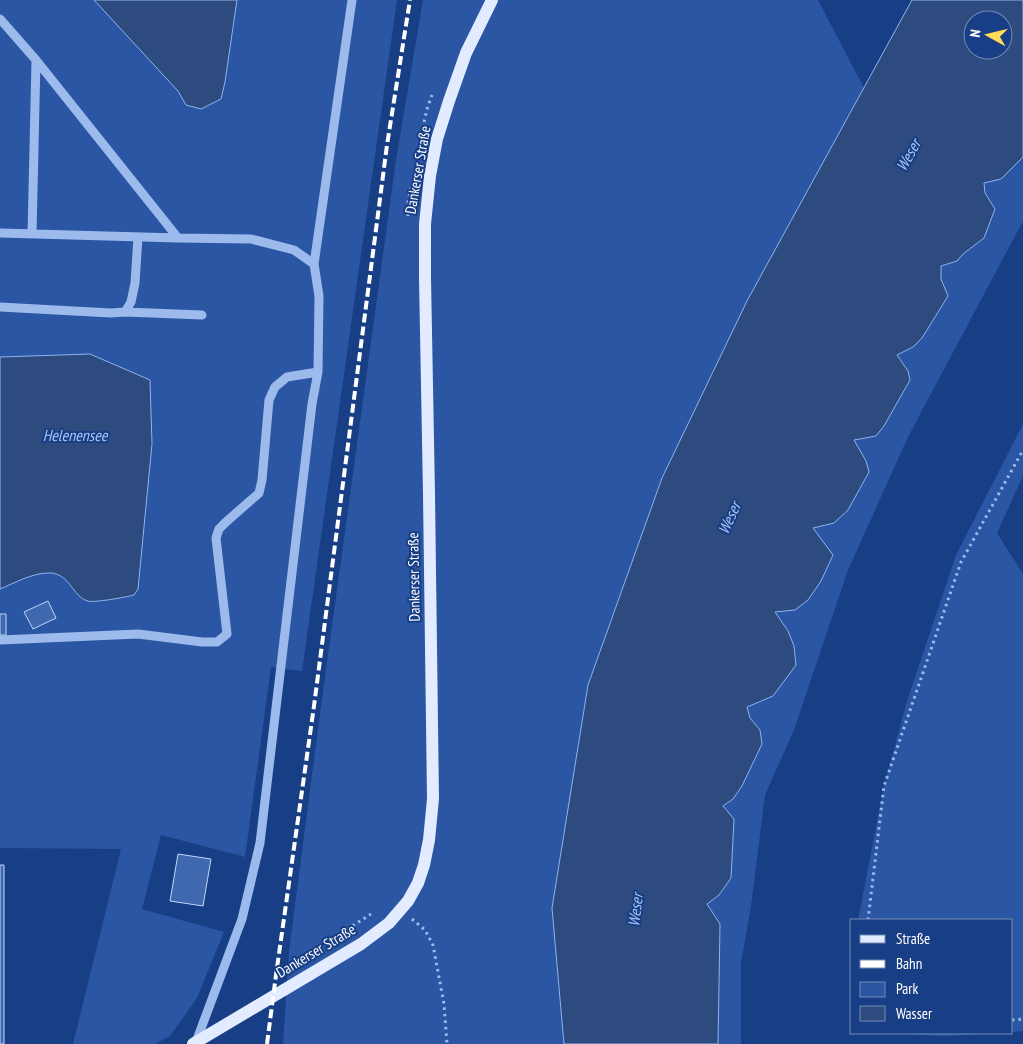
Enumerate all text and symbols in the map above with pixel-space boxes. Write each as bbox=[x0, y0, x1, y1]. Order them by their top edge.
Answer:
north arrow bbox=[963, 10, 1013, 60]
text: N bbox=[966, 28, 985, 38]
street label: Dankerser Straße bbox=[400, 124, 435, 215]
water label: Weser bbox=[891, 133, 926, 174]
water label: Helenensee bbox=[43, 425, 109, 445]
water label: Weser bbox=[713, 496, 746, 537]
street label: Dankerser Straße bbox=[403, 532, 424, 622]
water label: Weser bbox=[623, 890, 647, 928]
street label: Dankerser Straße bbox=[273, 919, 359, 982]
legend bbox=[850, 919, 1013, 1034]
text: Straße bbox=[896, 929, 930, 948]
text: Bahn bbox=[896, 954, 922, 973]
text: Park bbox=[896, 979, 918, 998]
text: Wasser bbox=[896, 1004, 933, 1023]

